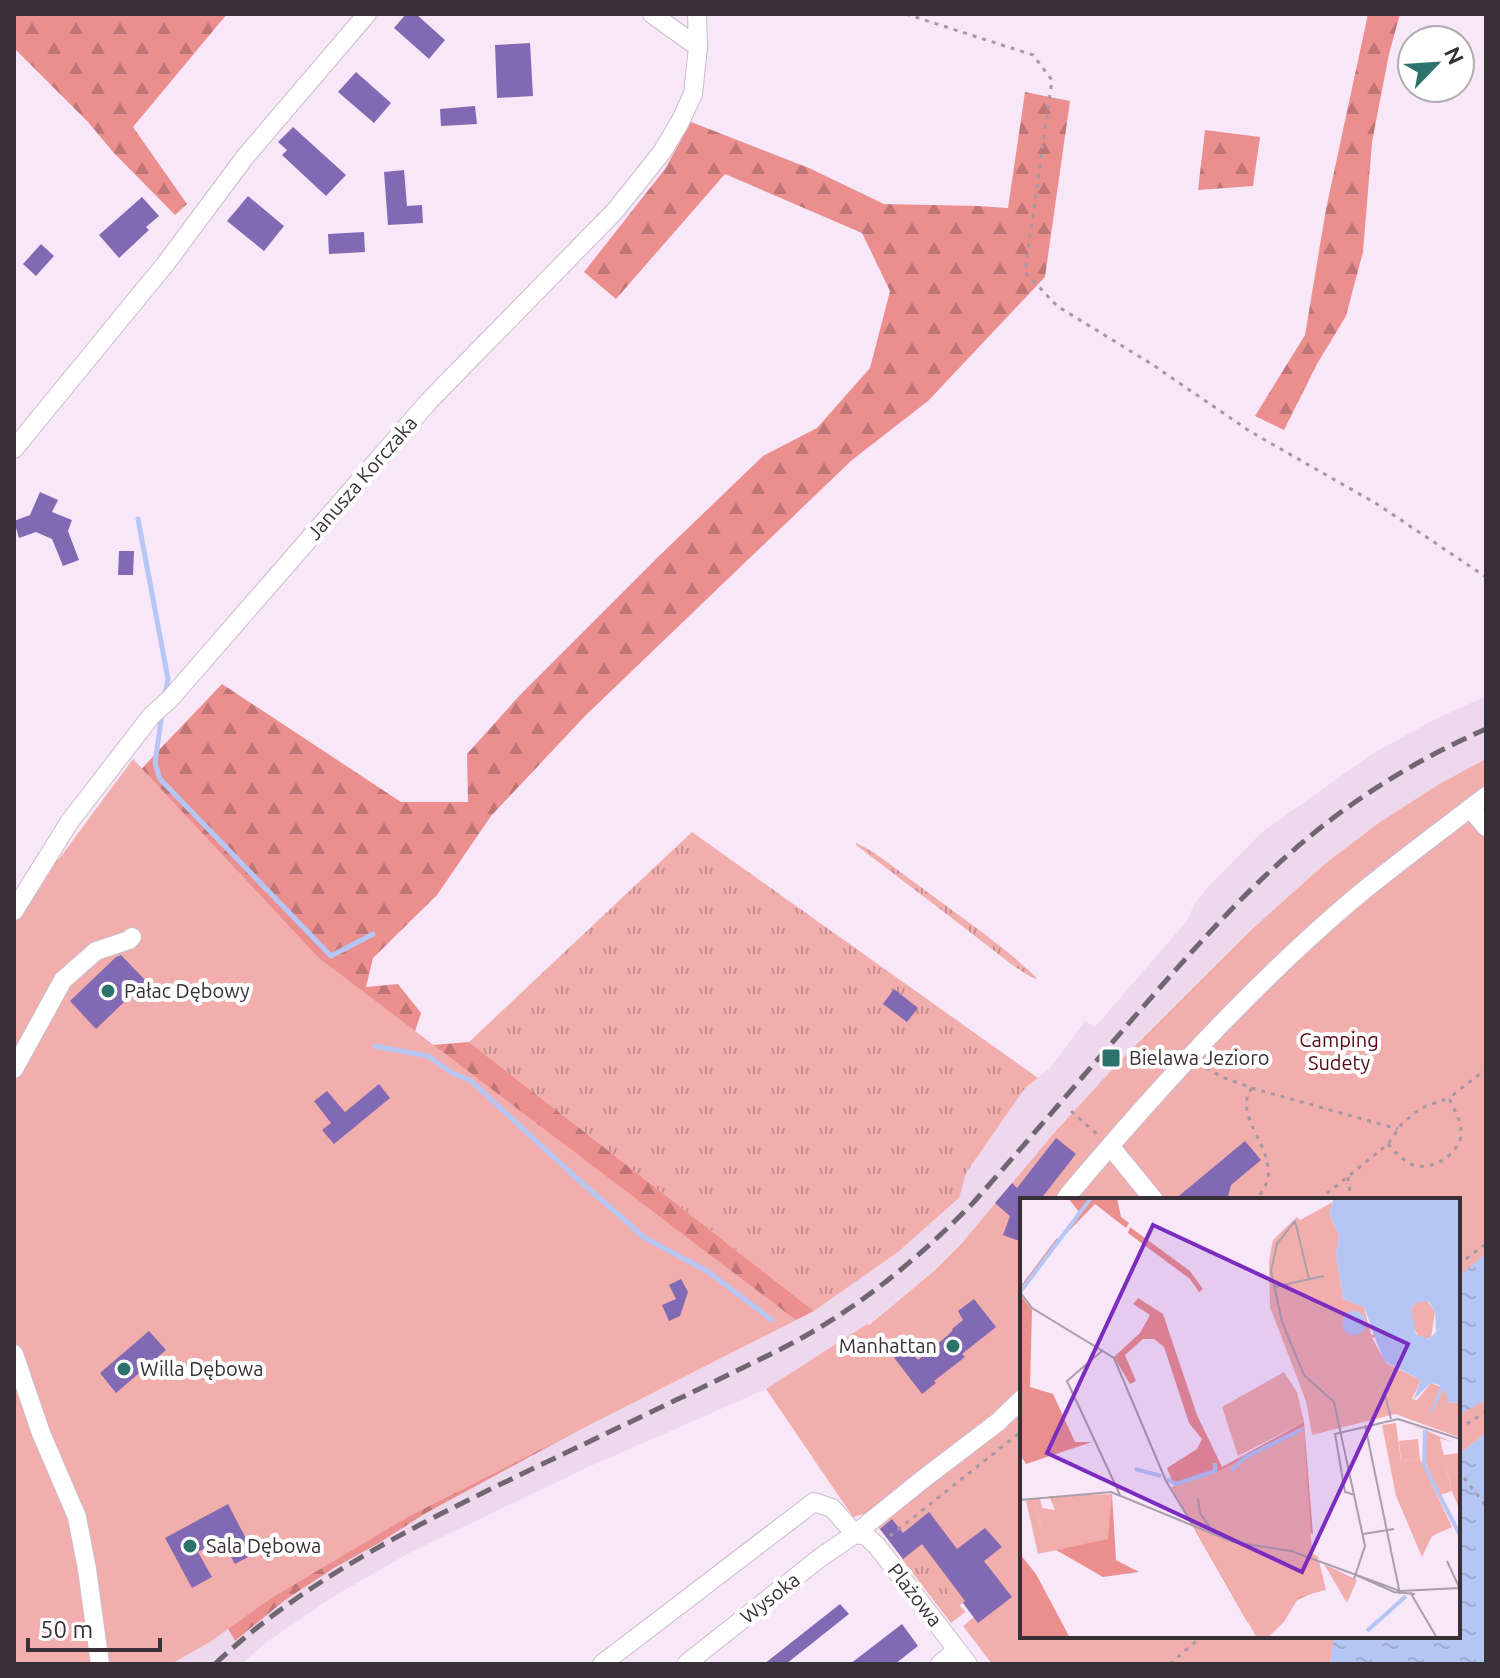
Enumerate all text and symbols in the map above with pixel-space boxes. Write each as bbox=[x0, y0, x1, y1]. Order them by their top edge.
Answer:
north arrow bbox=[1396, 24, 1476, 104]
text: N bbox=[1440, 43, 1469, 68]
street label: Janusza Korczaka bbox=[302, 411, 421, 544]
place label: Pałac Dębowy bbox=[124, 979, 250, 1002]
marker: Pałac Dębowy bbox=[99, 982, 117, 1000]
park label: Camping Sudety bbox=[1299, 1028, 1379, 1074]
place label: Bielawa Jezioro bbox=[1129, 1046, 1269, 1069]
marker: Bielawa Jezioro bbox=[1100, 1047, 1122, 1069]
inset map bbox=[1020, 1198, 1460, 1638]
place label: Manhattan bbox=[839, 1334, 937, 1357]
marker: Manhattan bbox=[944, 1337, 962, 1355]
place label: Willa Dębowa bbox=[140, 1357, 263, 1380]
marker: Willa Dębowa bbox=[115, 1360, 133, 1378]
place label: Sala Dębowa bbox=[206, 1534, 321, 1557]
marker: Sala Dębowa bbox=[181, 1537, 199, 1555]
street label: Plażowa bbox=[884, 1558, 947, 1631]
street label: Wysoka bbox=[735, 1567, 804, 1628]
scale bar bbox=[28, 1602, 160, 1652]
text: 50 m bbox=[40, 1616, 93, 1643]

